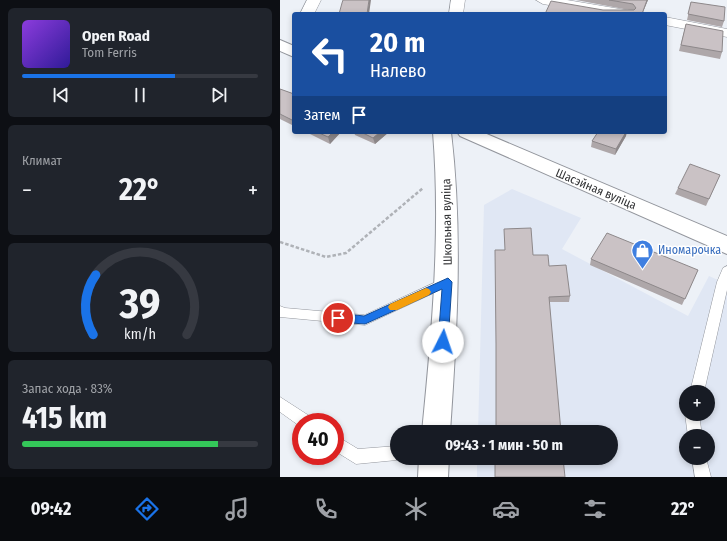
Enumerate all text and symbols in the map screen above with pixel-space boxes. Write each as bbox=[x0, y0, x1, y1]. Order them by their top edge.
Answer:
text: 20 m bbox=[370, 26, 425, 59]
text: Open Road bbox=[82, 27, 150, 45]
icon: left bbox=[304, 28, 356, 80]
text: Tom Ferris bbox=[82, 45, 137, 60]
text: Налево bbox=[370, 60, 426, 82]
icon: previous bbox=[50, 84, 72, 106]
icon: pause bbox=[129, 84, 151, 106]
icon: next bbox=[208, 84, 230, 106]
icon: arrive bbox=[348, 104, 370, 126]
text: Затем bbox=[304, 106, 340, 124]
text: Климат bbox=[22, 153, 62, 168]
street label: Шасэйная вуліца bbox=[554, 166, 638, 212]
text: 22° bbox=[119, 172, 161, 208]
text: − bbox=[22, 177, 32, 204]
text: + bbox=[248, 177, 258, 204]
street label: Школьная вуліца bbox=[439, 178, 455, 266]
shop icon: Иномарочка bbox=[629, 237, 655, 270]
place label: Иномарочка bbox=[658, 243, 721, 257]
text: 39 bbox=[119, 279, 160, 329]
pin bbox=[321, 301, 355, 335]
icon: arrive bbox=[327, 307, 349, 329]
position arrow bbox=[422, 321, 464, 363]
text: km/h bbox=[124, 326, 156, 343]
text: Запас хода · 83% bbox=[22, 381, 113, 396]
map controls bbox=[679, 385, 715, 465]
button: + bbox=[679, 385, 715, 421]
text: 415 km bbox=[22, 400, 107, 436]
speed limit sign: 40 bbox=[292, 413, 344, 465]
button: − bbox=[679, 429, 715, 465]
text: 09:43 · 1 мин · 50 m bbox=[445, 436, 563, 454]
icon: directions bbox=[133, 495, 161, 523]
icon: music bbox=[223, 495, 251, 523]
icon: phone bbox=[312, 495, 340, 523]
icon: climate bbox=[402, 495, 430, 523]
icon: car bbox=[492, 495, 520, 523]
icon: filters bbox=[581, 495, 609, 523]
text: 09:42 bbox=[31, 498, 71, 520]
text: 22° bbox=[671, 498, 696, 520]

